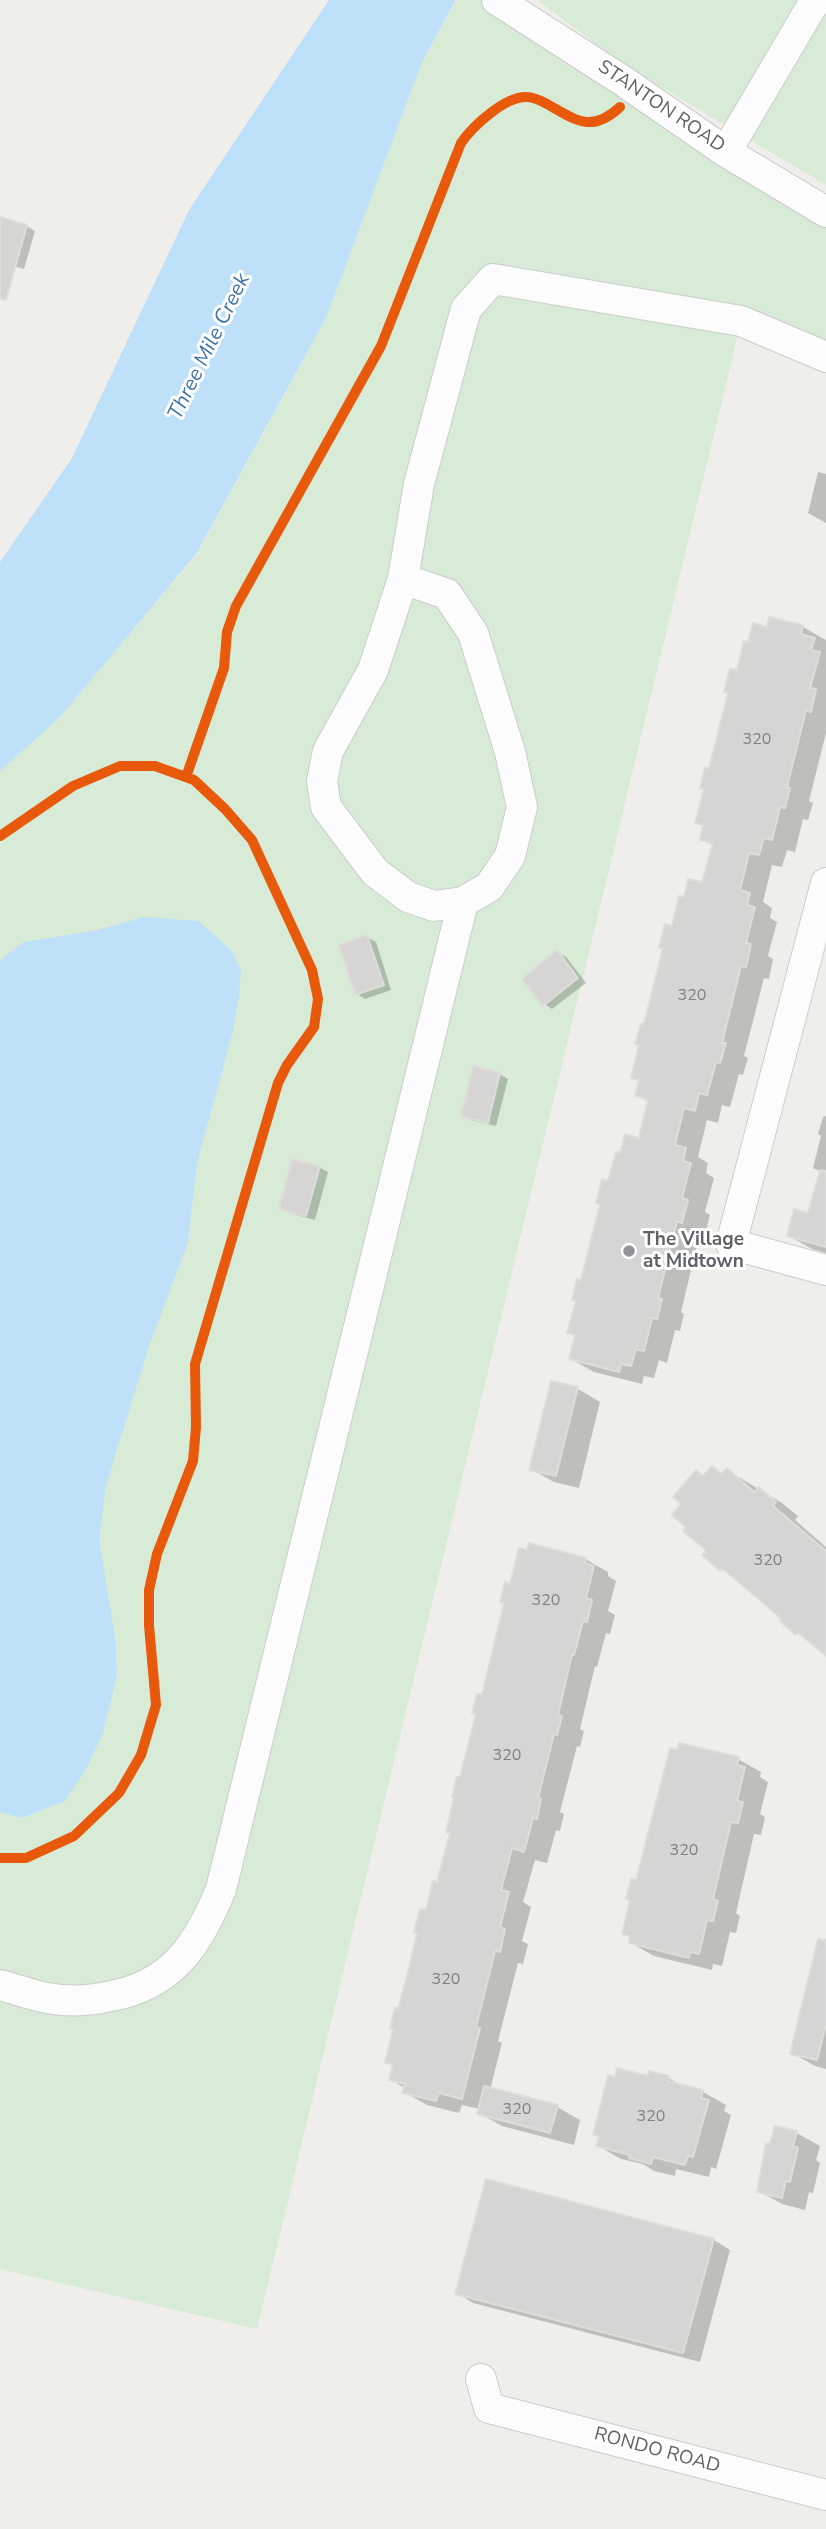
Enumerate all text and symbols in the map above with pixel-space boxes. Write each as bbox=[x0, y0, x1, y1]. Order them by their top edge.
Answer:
street label: STANTON ROAD bbox=[593, 56, 729, 158]
water label: Three Mile Creek bbox=[164, 270, 256, 424]
house number: 320 bbox=[743, 730, 771, 750]
house number: 320 bbox=[678, 986, 706, 1006]
place label: The Village at Midtown bbox=[643, 1229, 744, 1273]
marker: The Village at Midtown bbox=[621, 1243, 637, 1259]
house number: 320 bbox=[754, 1551, 782, 1571]
house number: 320 bbox=[532, 1591, 560, 1611]
house number: 320 bbox=[493, 1746, 521, 1766]
house number: 320 bbox=[670, 1841, 698, 1861]
house number: 320 bbox=[432, 1970, 460, 1990]
house number: 320 bbox=[503, 2100, 531, 2120]
house number: 320 bbox=[637, 2107, 665, 2127]
street label: RONDO ROAD bbox=[591, 2423, 723, 2479]

